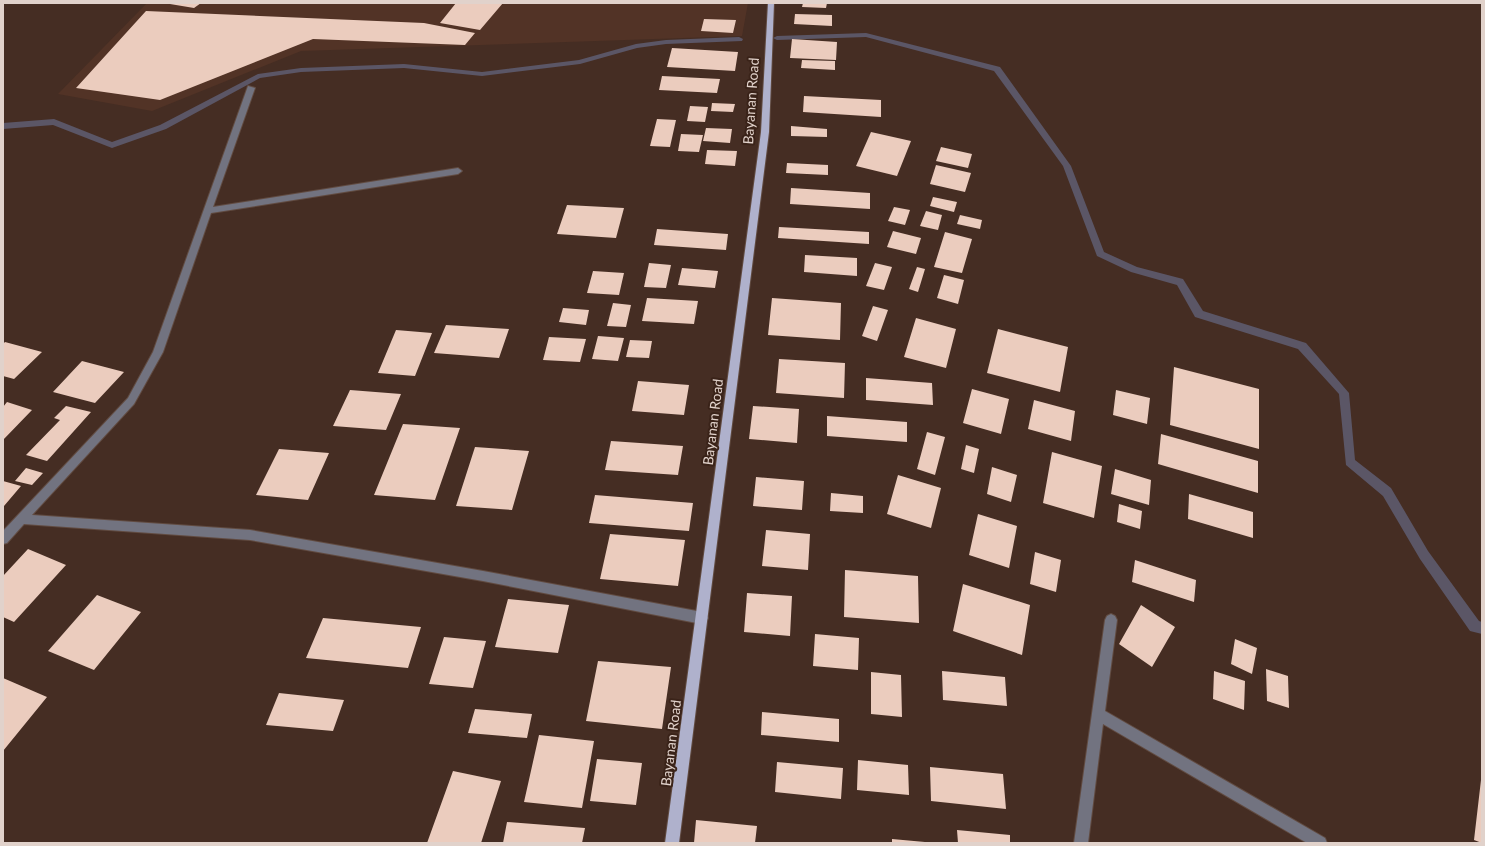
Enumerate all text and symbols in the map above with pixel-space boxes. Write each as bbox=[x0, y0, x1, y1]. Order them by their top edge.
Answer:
street label: Bayanan Road bbox=[739, 57, 762, 145]
street label: Bayanan Road bbox=[699, 378, 726, 466]
street label: Bayanan Road bbox=[657, 699, 684, 787]

